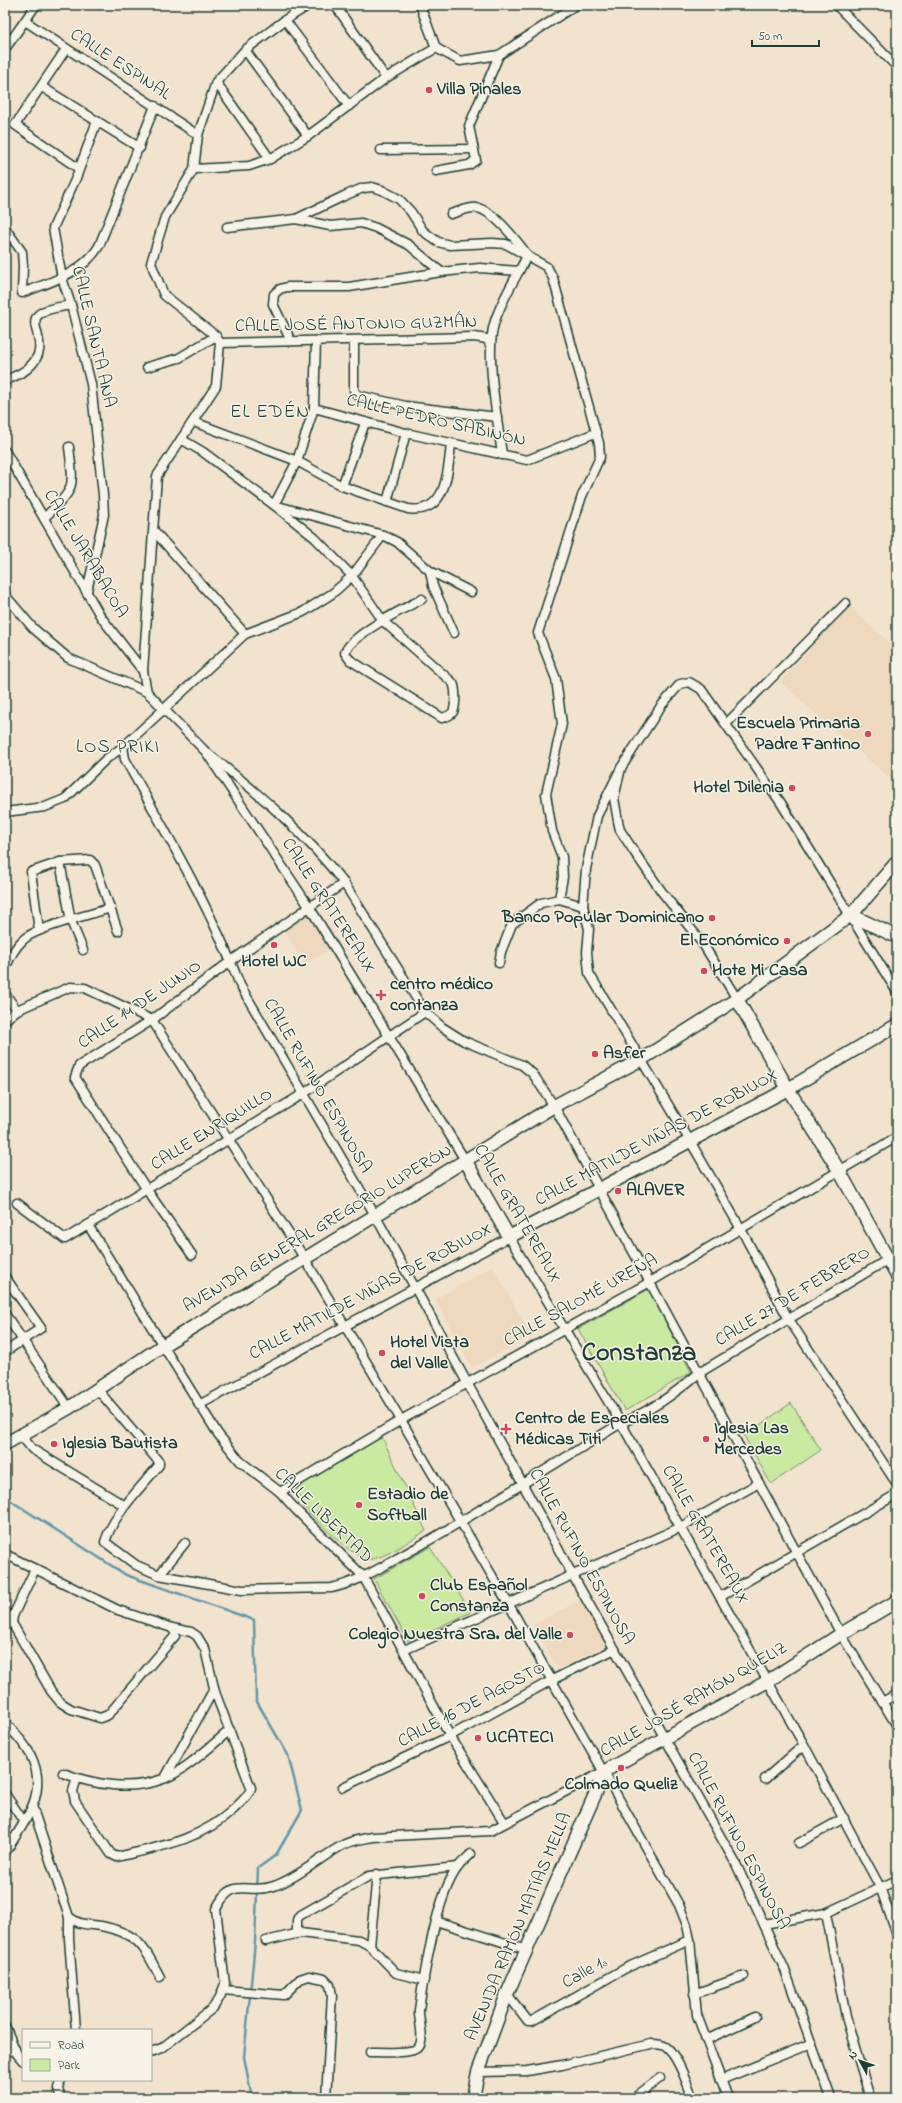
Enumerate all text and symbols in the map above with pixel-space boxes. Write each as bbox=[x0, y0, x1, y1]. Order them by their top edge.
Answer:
scale bar bbox=[752, 22, 819, 48]
street label: CALLE ESPINAL bbox=[64, 23, 176, 108]
text: 50 m bbox=[758, 28, 782, 46]
place label: Villa Pinales bbox=[436, 77, 521, 103]
marker: Villa Pinales bbox=[424, 85, 434, 95]
street label: CALLE SANTA ANA bbox=[64, 264, 122, 410]
street label: CALLE JOSÉ ANTONIO GUZMÁN bbox=[235, 310, 477, 340]
street label: CALLE PEDRO SABINÓN bbox=[344, 388, 528, 454]
district label: EL EDÉN bbox=[230, 399, 310, 426]
street label: CALLE JARABACOA bbox=[36, 485, 134, 623]
place label: Escuela Primaria Padre Fantino bbox=[736, 711, 860, 758]
marker: Escuela Primaria Padre Fantino bbox=[863, 729, 873, 739]
district label: LOS PRIKI bbox=[76, 734, 160, 761]
place label: Hotel Dilenia bbox=[693, 775, 784, 801]
marker: Hotel Dilenia bbox=[787, 783, 797, 793]
street label: CALLE GRATEREAUX bbox=[274, 833, 382, 979]
place label: Banco Popular Dominicano bbox=[501, 905, 704, 931]
marker: Banco Popular Dominicano bbox=[707, 913, 717, 923]
place label: El Económico bbox=[680, 928, 779, 954]
marker: El Económico bbox=[782, 936, 792, 946]
marker: Hotel WC bbox=[269, 940, 279, 950]
place label: Hotel WC bbox=[241, 949, 307, 975]
street label: CALLE 14 DE JUNIO bbox=[73, 954, 207, 1056]
place label: Hote Mi Casa bbox=[712, 958, 808, 984]
marker: Hote Mi Casa bbox=[699, 966, 709, 976]
place label: centro médico contanza bbox=[390, 972, 493, 1019]
marker: centro médico contanza bbox=[375, 989, 387, 1001]
street label: CALLE RUFINO ESPINOSA bbox=[256, 994, 378, 1178]
place label: Asfer bbox=[603, 1041, 646, 1067]
marker: Asfer bbox=[590, 1049, 600, 1059]
street label: CALLE MATILDE VIÑAS DE ROBIUOX bbox=[531, 1063, 783, 1213]
street label: CALLE ENRIQUILLO bbox=[146, 1082, 278, 1178]
street label: AVENIDA GENERAL GREGORIO LUPERÓN bbox=[179, 1138, 457, 1320]
street label: CALLE GRATEREAUX bbox=[467, 1140, 567, 1288]
place label: ALAVER bbox=[626, 1178, 685, 1204]
marker: ALAVER bbox=[613, 1186, 623, 1196]
street label: CALLE MATILDE VIÑAS DE ROBIUOX bbox=[245, 1217, 497, 1367]
street label: CALLE 27 DE FEBRERO bbox=[711, 1240, 875, 1354]
street label: CALLE SALOMÉ UREÑA bbox=[499, 1248, 663, 1354]
place label: Hotel Vista del Valle bbox=[390, 1330, 469, 1377]
district label: Constanza bbox=[582, 1335, 696, 1373]
marker: Hotel Vista del Valle bbox=[377, 1348, 387, 1358]
place label: Centro de Especiales Médicas Titi bbox=[515, 1406, 669, 1453]
place label: Iglesia Las Mercedes bbox=[714, 1416, 789, 1463]
marker: Centro de Especiales Médicas Titi bbox=[500, 1423, 512, 1435]
place label: Iglesia Bautista bbox=[62, 1431, 178, 1458]
marker: Iglesia Las Mercedes bbox=[701, 1434, 711, 1444]
marker: Iglesia Bautista bbox=[49, 1439, 59, 1449]
street label: CALLE GRATEREAUX bbox=[655, 1461, 755, 1609]
street label: CALLE LIBERTAD bbox=[268, 1462, 378, 1570]
street label: CALLE RUFINO ESPINOSA bbox=[522, 1464, 640, 1650]
place label: Estadio de Softball bbox=[367, 1482, 449, 1529]
marker: Estadio de Softball bbox=[354, 1500, 364, 1510]
place label: Club Español Constanza bbox=[430, 1573, 527, 1620]
marker: Club Español Constanza bbox=[417, 1591, 427, 1601]
place label: Colegio Nuestra Sra. del Valle bbox=[349, 1622, 563, 1649]
marker: Colegio Nuestra Sra. del Valle bbox=[565, 1630, 575, 1640]
street label: CALLE JOSÉ RAMÓN QUELIZ bbox=[595, 1636, 793, 1764]
street label: CALLE 16 DE AGOSTO bbox=[394, 1655, 550, 1755]
place label: UCATECI bbox=[486, 1725, 554, 1751]
marker: UCATECI bbox=[473, 1733, 483, 1743]
street label: CALLE RUFINO ESPINOSA bbox=[680, 1747, 796, 1935]
marker: Colmado Queliz bbox=[616, 1763, 626, 1773]
place label: Colmado Queliz bbox=[564, 1772, 678, 1798]
street label: AVENIDA RAMÓN MATÍAS MELLA bbox=[459, 1809, 579, 2045]
street label: Calle 1ª bbox=[557, 1950, 613, 1996]
legend bbox=[22, 2029, 152, 2081]
text: Road bbox=[58, 2037, 84, 2055]
north arrow bbox=[840, 2041, 880, 2081]
text: N bbox=[845, 2047, 862, 2063]
text: Park bbox=[58, 2057, 80, 2075]

